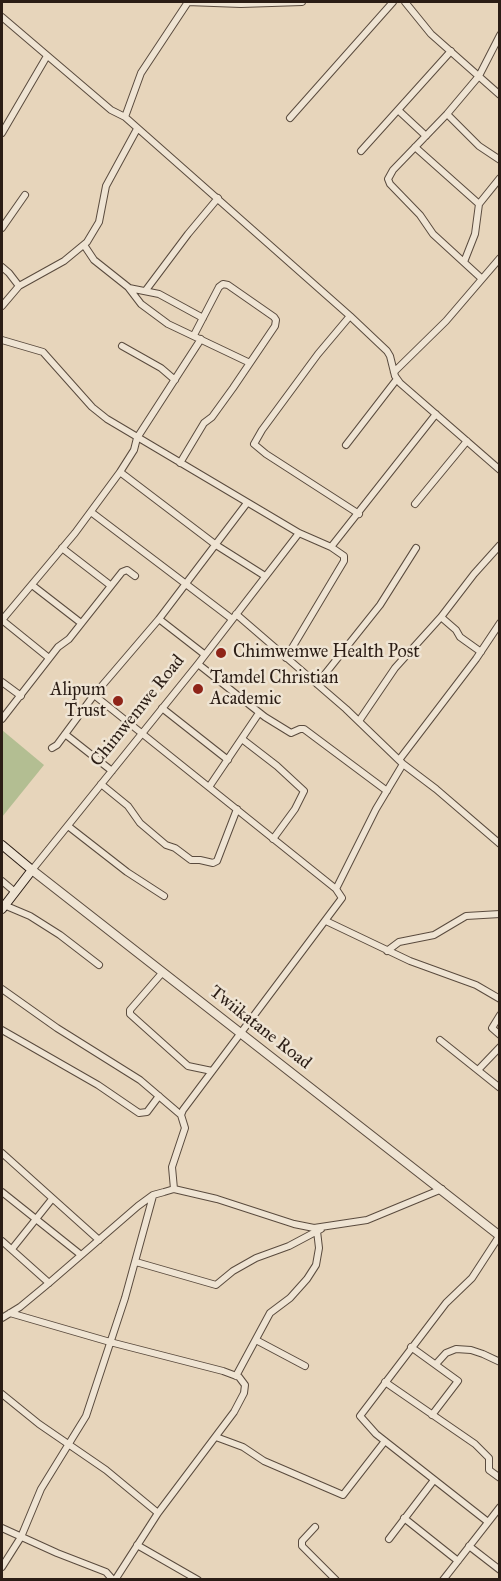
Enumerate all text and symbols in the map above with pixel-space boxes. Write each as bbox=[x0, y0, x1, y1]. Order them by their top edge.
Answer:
place label: Chimwemwe Health Post bbox=[233, 642, 420, 664]
marker: Chimwemwe Health Post bbox=[214, 646, 228, 660]
street label: Chimwemwe Road bbox=[86, 651, 190, 771]
place label: Tamdel Christian Academic bbox=[210, 668, 338, 710]
place label: Alipum Trust bbox=[50, 680, 106, 722]
marker: Tamdel Christian Academic bbox=[191, 682, 205, 696]
marker: Alipum Trust bbox=[111, 694, 125, 708]
street label: Twiikatane Road bbox=[205, 982, 315, 1074]

